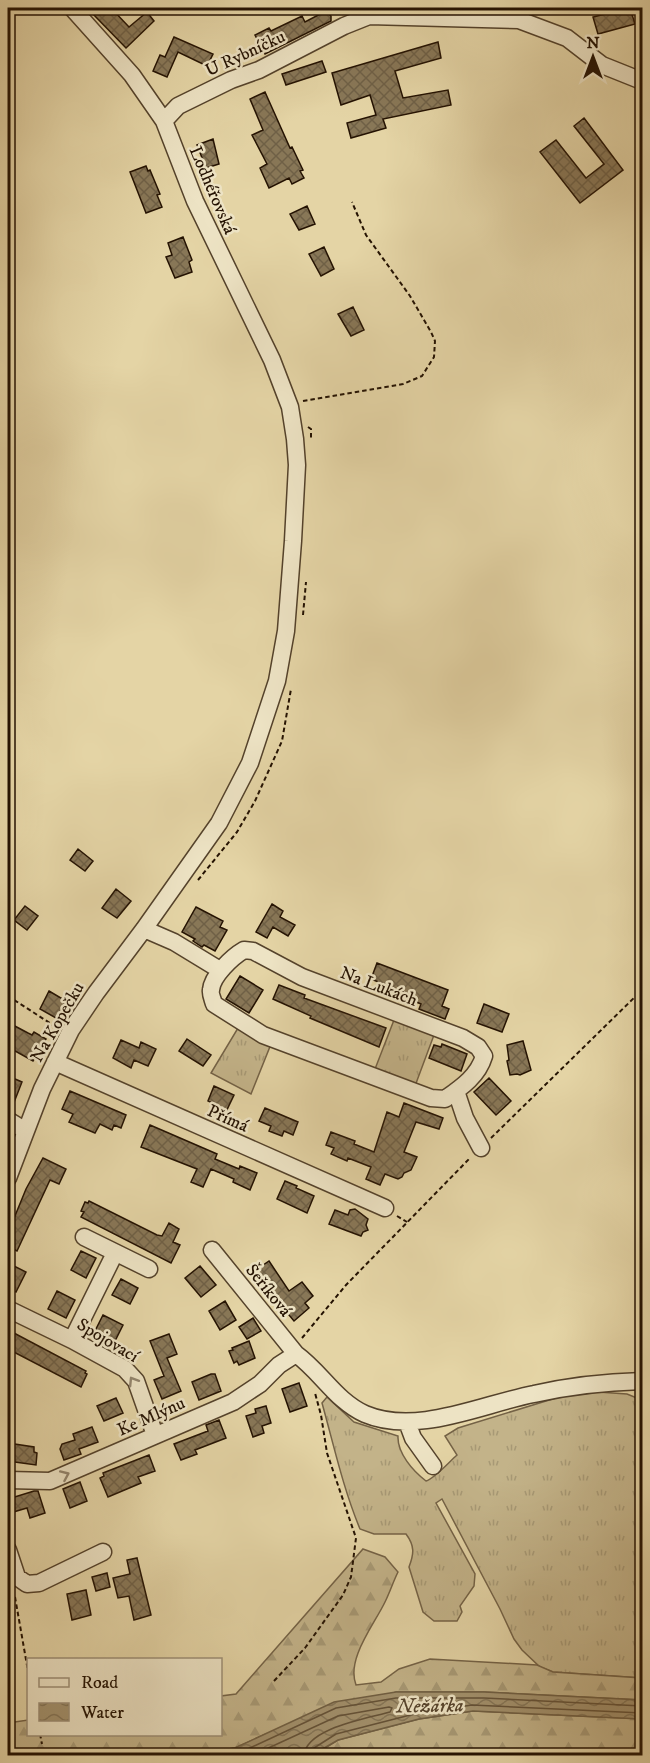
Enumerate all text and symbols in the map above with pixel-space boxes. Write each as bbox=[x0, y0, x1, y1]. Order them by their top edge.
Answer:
street label: U Rybníčku bbox=[202, 26, 289, 82]
north arrow bbox=[563, 27, 623, 87]
text: N bbox=[586, 33, 600, 53]
street label: Lodhéřovská bbox=[184, 143, 241, 238]
street label: Na Lukách bbox=[337, 962, 421, 1012]
street label: Na Kopečku bbox=[26, 978, 90, 1066]
street label: Přímá bbox=[203, 1100, 252, 1138]
street label: Šeříková bbox=[240, 1259, 297, 1322]
street label: Spojovací bbox=[73, 1314, 144, 1369]
one-way arrow bbox=[129, 1377, 141, 1387]
street label: Ke Mlýnu bbox=[114, 1392, 189, 1442]
one-way arrow bbox=[58, 1470, 69, 1482]
legend bbox=[27, 1658, 222, 1736]
text: Road bbox=[81, 1672, 118, 1694]
water label: Nežárka bbox=[395, 1693, 464, 1720]
text: Water bbox=[80, 1702, 124, 1724]

